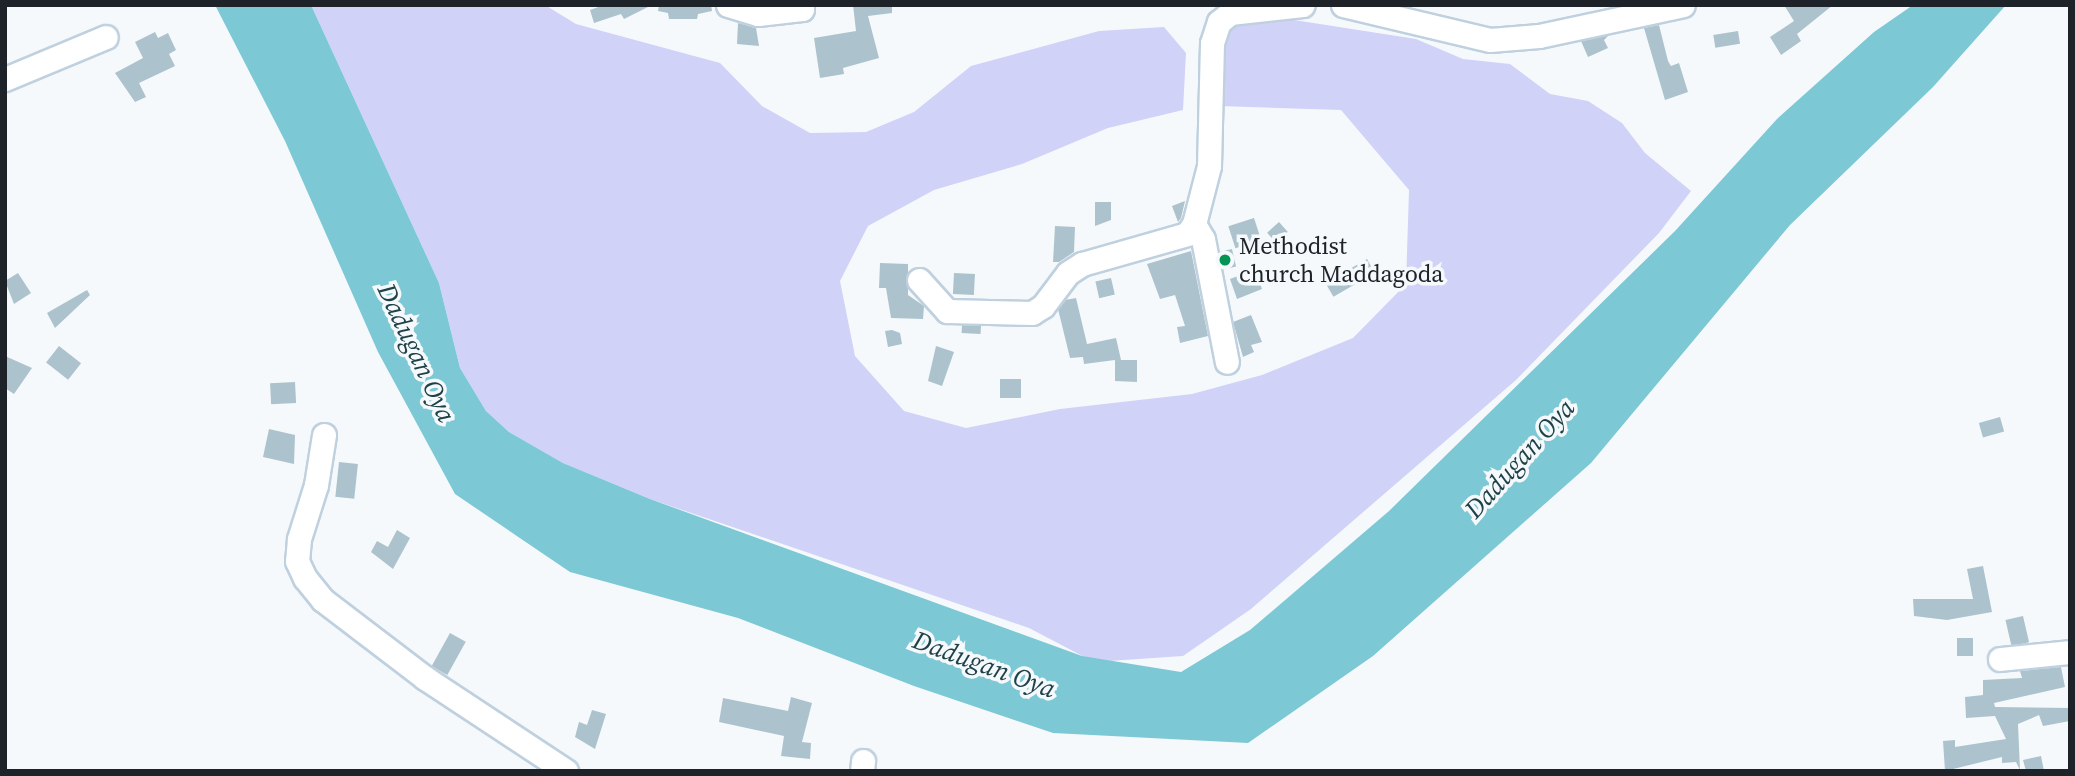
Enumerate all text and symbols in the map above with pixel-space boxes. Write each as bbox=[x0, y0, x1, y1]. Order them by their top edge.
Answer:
place label: Methodist church Maddagoda bbox=[1239, 232, 1443, 288]
marker: Methodist church Maddagoda bbox=[1217, 252, 1233, 268]
water label: Dadugan Oya bbox=[370, 279, 462, 427]
water label: Dadugan Oya bbox=[1458, 393, 1582, 525]
water label: Dadugan Oya bbox=[908, 625, 1060, 705]

